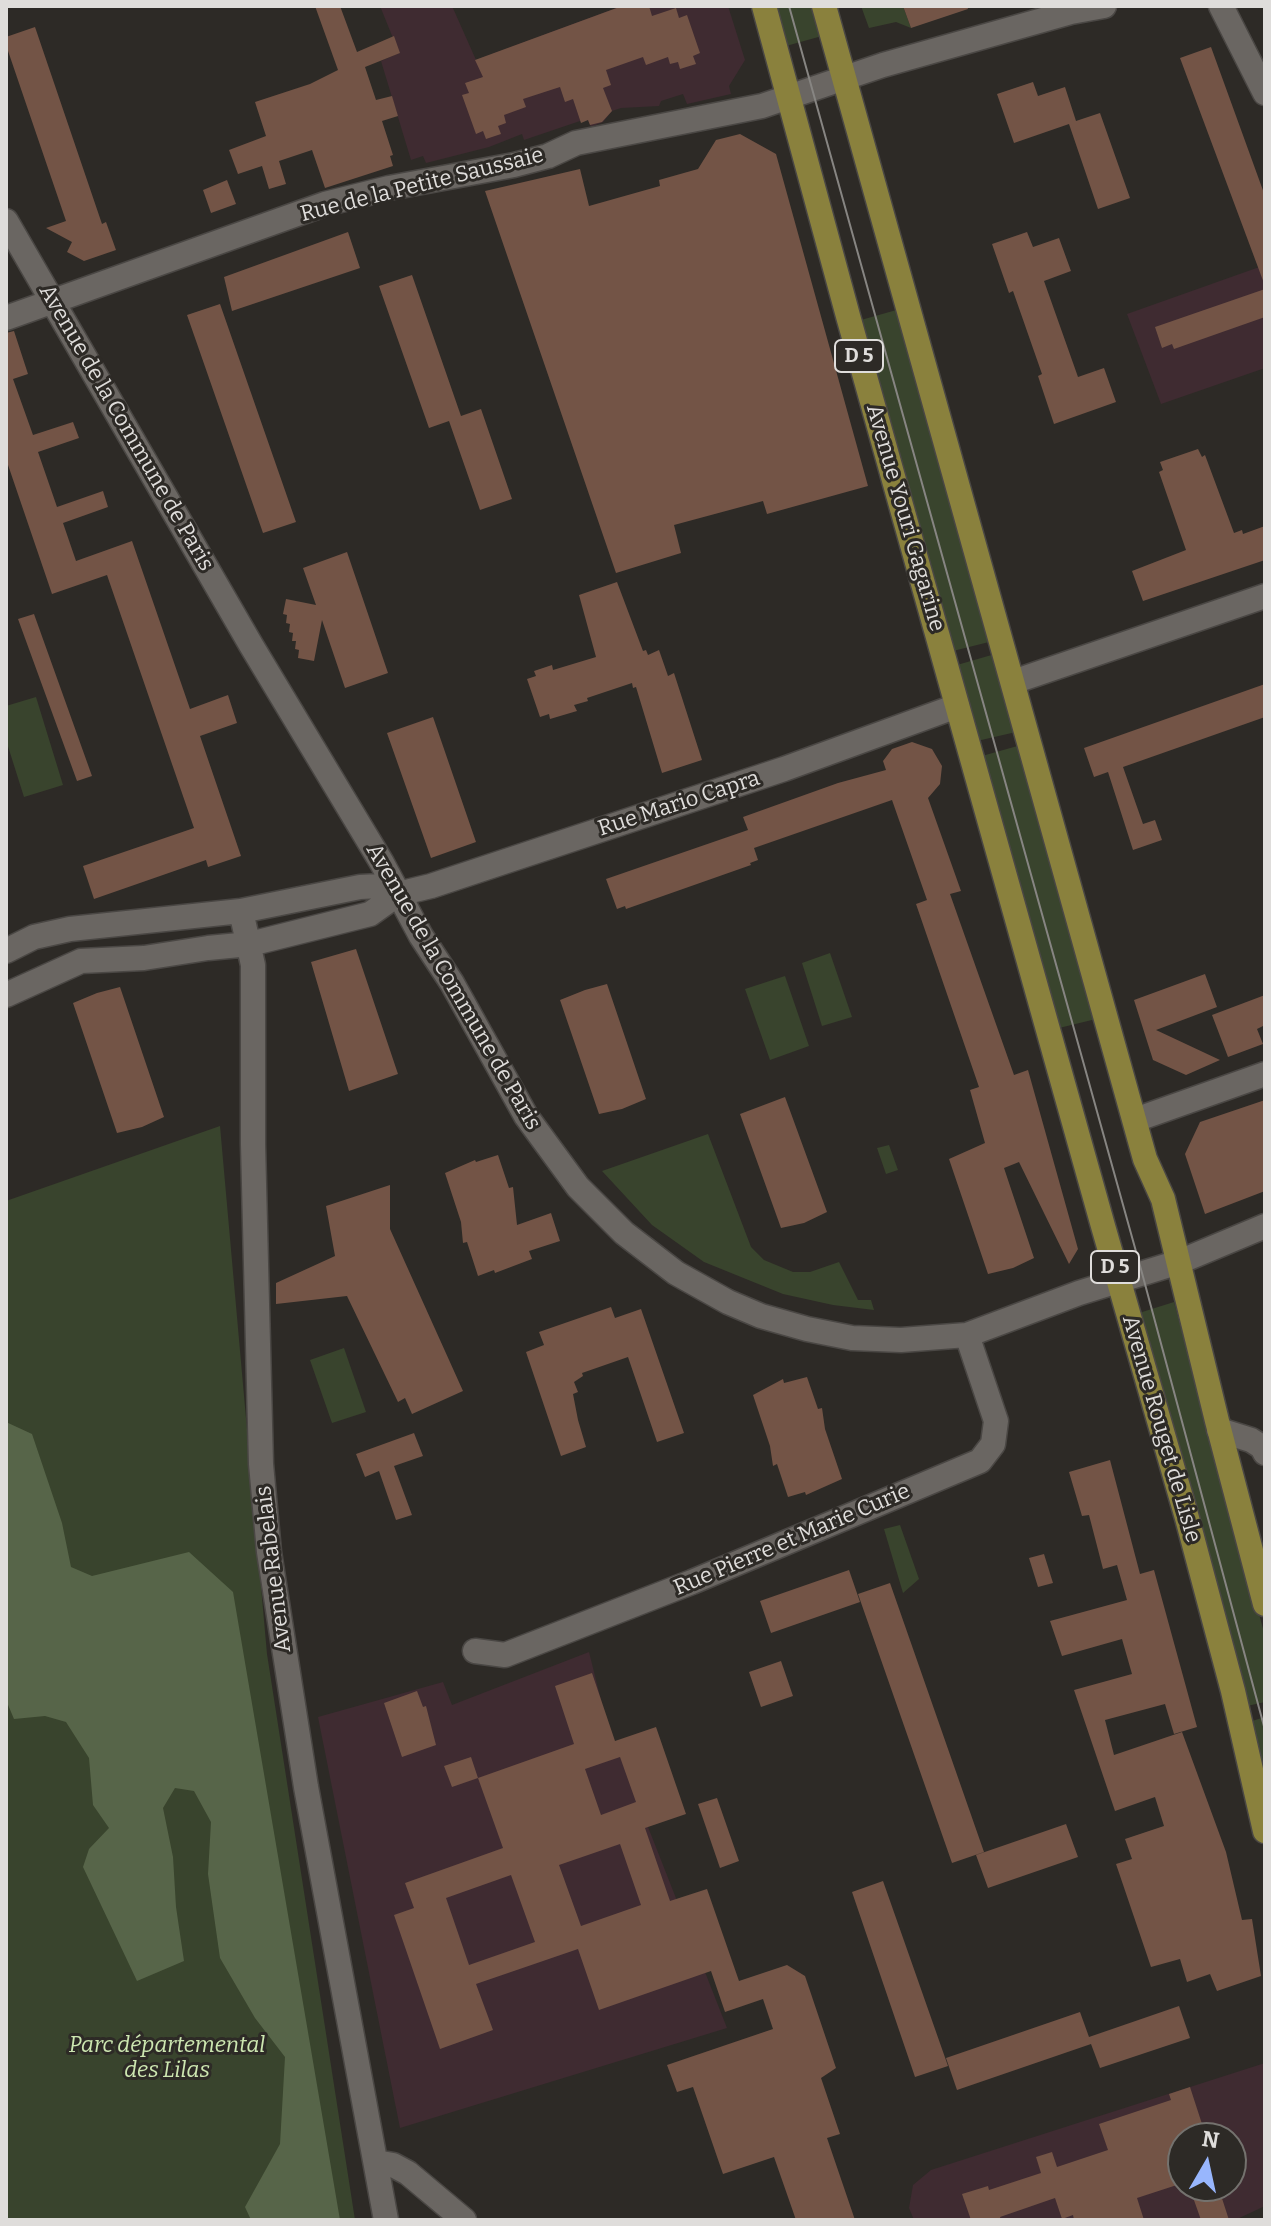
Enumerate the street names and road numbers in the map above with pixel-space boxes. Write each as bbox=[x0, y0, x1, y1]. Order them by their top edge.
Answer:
street label: Rue de la Petite Saussaie bbox=[298, 142, 546, 228]
street label: Avenue de la Commune de Paris bbox=[33, 280, 219, 576]
road number: D 5 bbox=[835, 340, 883, 372]
street label: Avenue Youri Gagarine bbox=[860, 401, 950, 635]
street label: Rue Mario Capra bbox=[595, 765, 763, 843]
street label: Avenue de la Commune de Paris bbox=[360, 839, 546, 1135]
road number: D 5 bbox=[1091, 1251, 1139, 1283]
street label: Avenue Rouget de Lisle bbox=[1116, 1312, 1206, 1546]
street label: Rue Pierre et Marie Curie bbox=[670, 1478, 914, 1602]
street label: Avenue Rabelais bbox=[251, 1484, 297, 1654]

